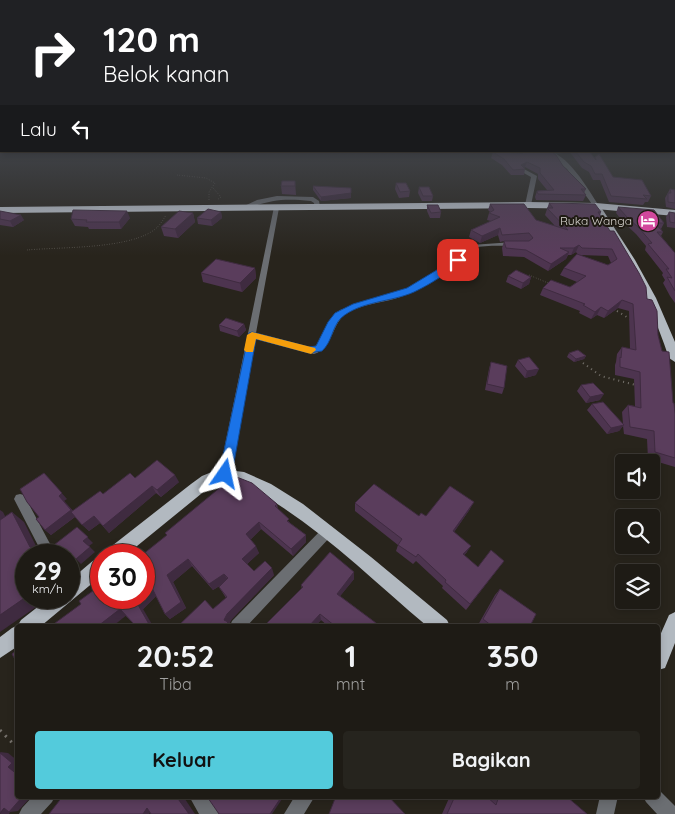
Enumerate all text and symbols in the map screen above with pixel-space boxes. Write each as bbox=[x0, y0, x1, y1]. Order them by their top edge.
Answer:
text: 120 m bbox=[103, 17, 200, 61]
icon: right bbox=[20, 20, 85, 85]
text: Belok kanan bbox=[103, 60, 229, 88]
icon: left bbox=[67, 115, 95, 143]
text: Lalu bbox=[20, 117, 57, 141]
hotel icon: Ruka Wanga bbox=[636, 209, 660, 233]
place label: Ruka Wanga bbox=[560, 213, 632, 228]
pin bbox=[437, 239, 479, 281]
icon: arrive bbox=[444, 246, 472, 274]
position arrow bbox=[198, 447, 250, 499]
map controls bbox=[615, 454, 660, 609]
button: sound bbox=[615, 454, 660, 499]
button: search bbox=[615, 509, 660, 554]
speed limit sign: 30 bbox=[90, 544, 155, 609]
text: 29 bbox=[33, 555, 62, 586]
button: layers bbox=[615, 564, 660, 609]
text: km/h bbox=[32, 581, 63, 596]
text: 20:52 bbox=[136, 637, 215, 675]
text: 1 bbox=[345, 637, 356, 675]
text: 350 bbox=[487, 637, 539, 675]
text: Tiba bbox=[159, 674, 192, 694]
text: mnt bbox=[336, 674, 365, 694]
text: m bbox=[505, 674, 520, 694]
button: Keluar bbox=[35, 731, 333, 789]
button: Bagikan bbox=[343, 731, 640, 789]

